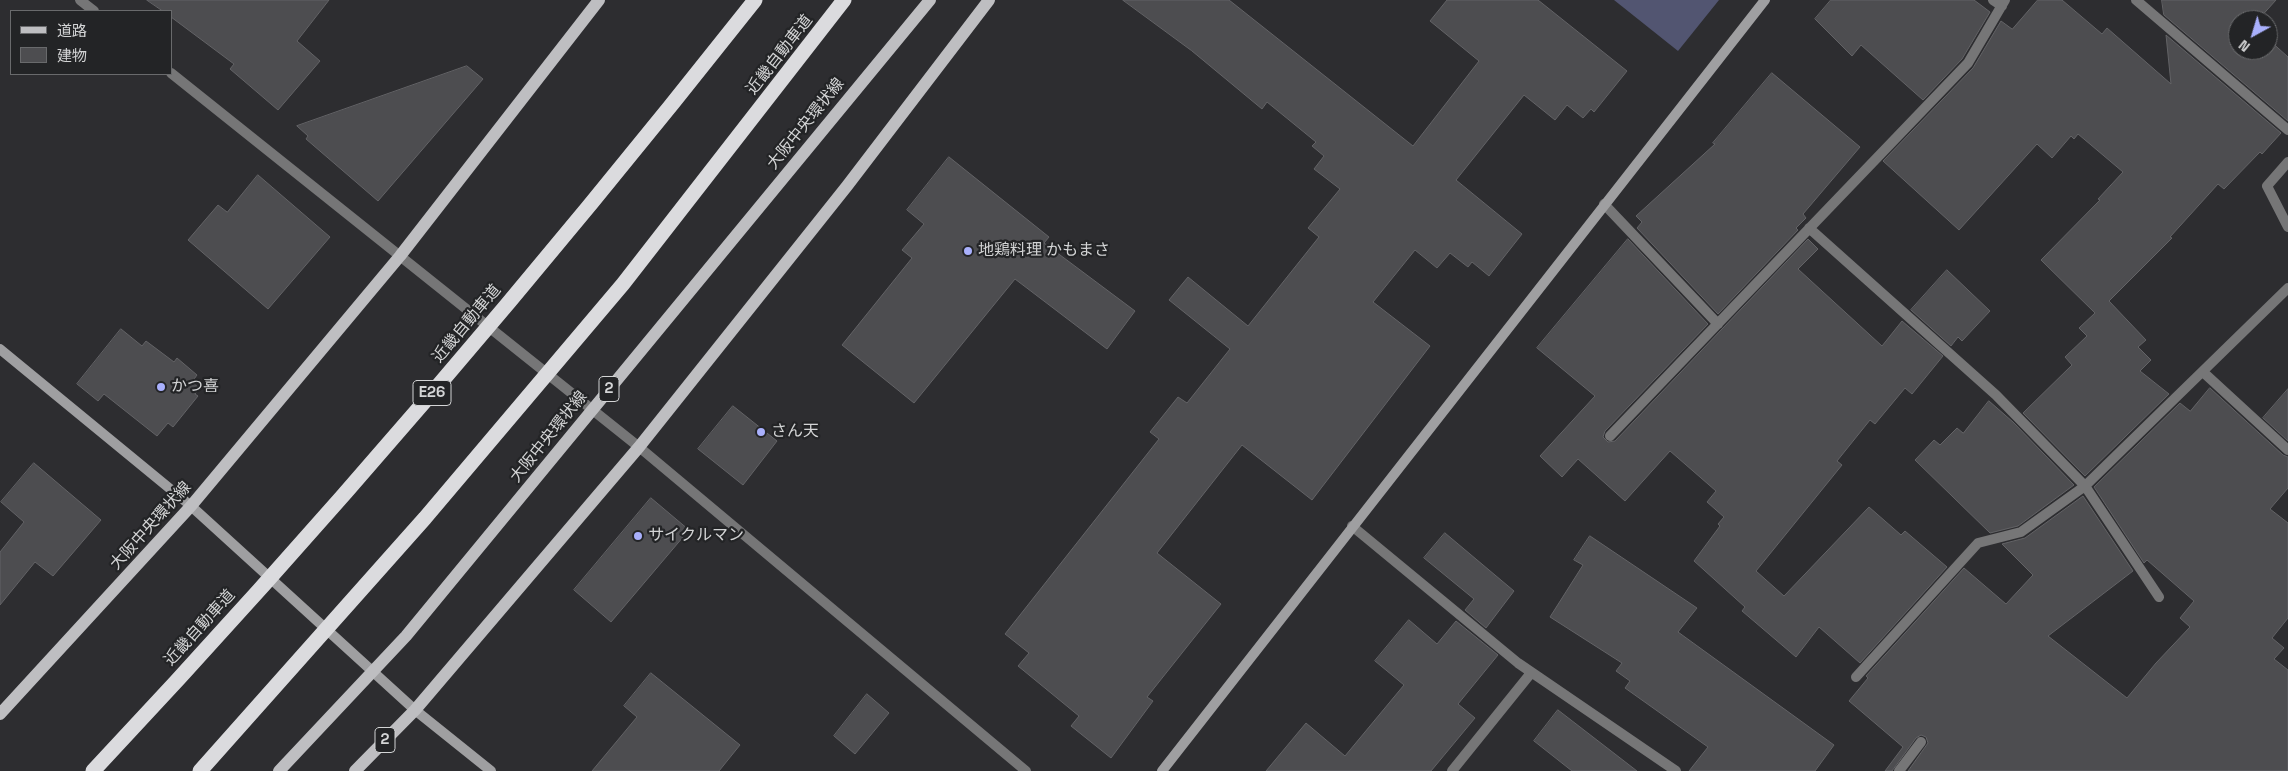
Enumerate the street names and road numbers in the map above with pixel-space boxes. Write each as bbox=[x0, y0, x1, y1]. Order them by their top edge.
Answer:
street label: 近畿自動車道 bbox=[743, 11, 817, 99]
street label: 大阪中央環状線 bbox=[763, 74, 849, 174]
street label: 近畿自動車道 bbox=[429, 281, 505, 367]
road number: 2 bbox=[599, 376, 619, 402]
road number: E26 bbox=[413, 380, 451, 406]
street label: 大阪中央環状線 bbox=[506, 387, 592, 487]
street label: 大阪中央環状線 bbox=[106, 478, 196, 574]
street label: 近畿自動車道 bbox=[161, 586, 239, 670]
road number: 2 bbox=[375, 728, 395, 752]

